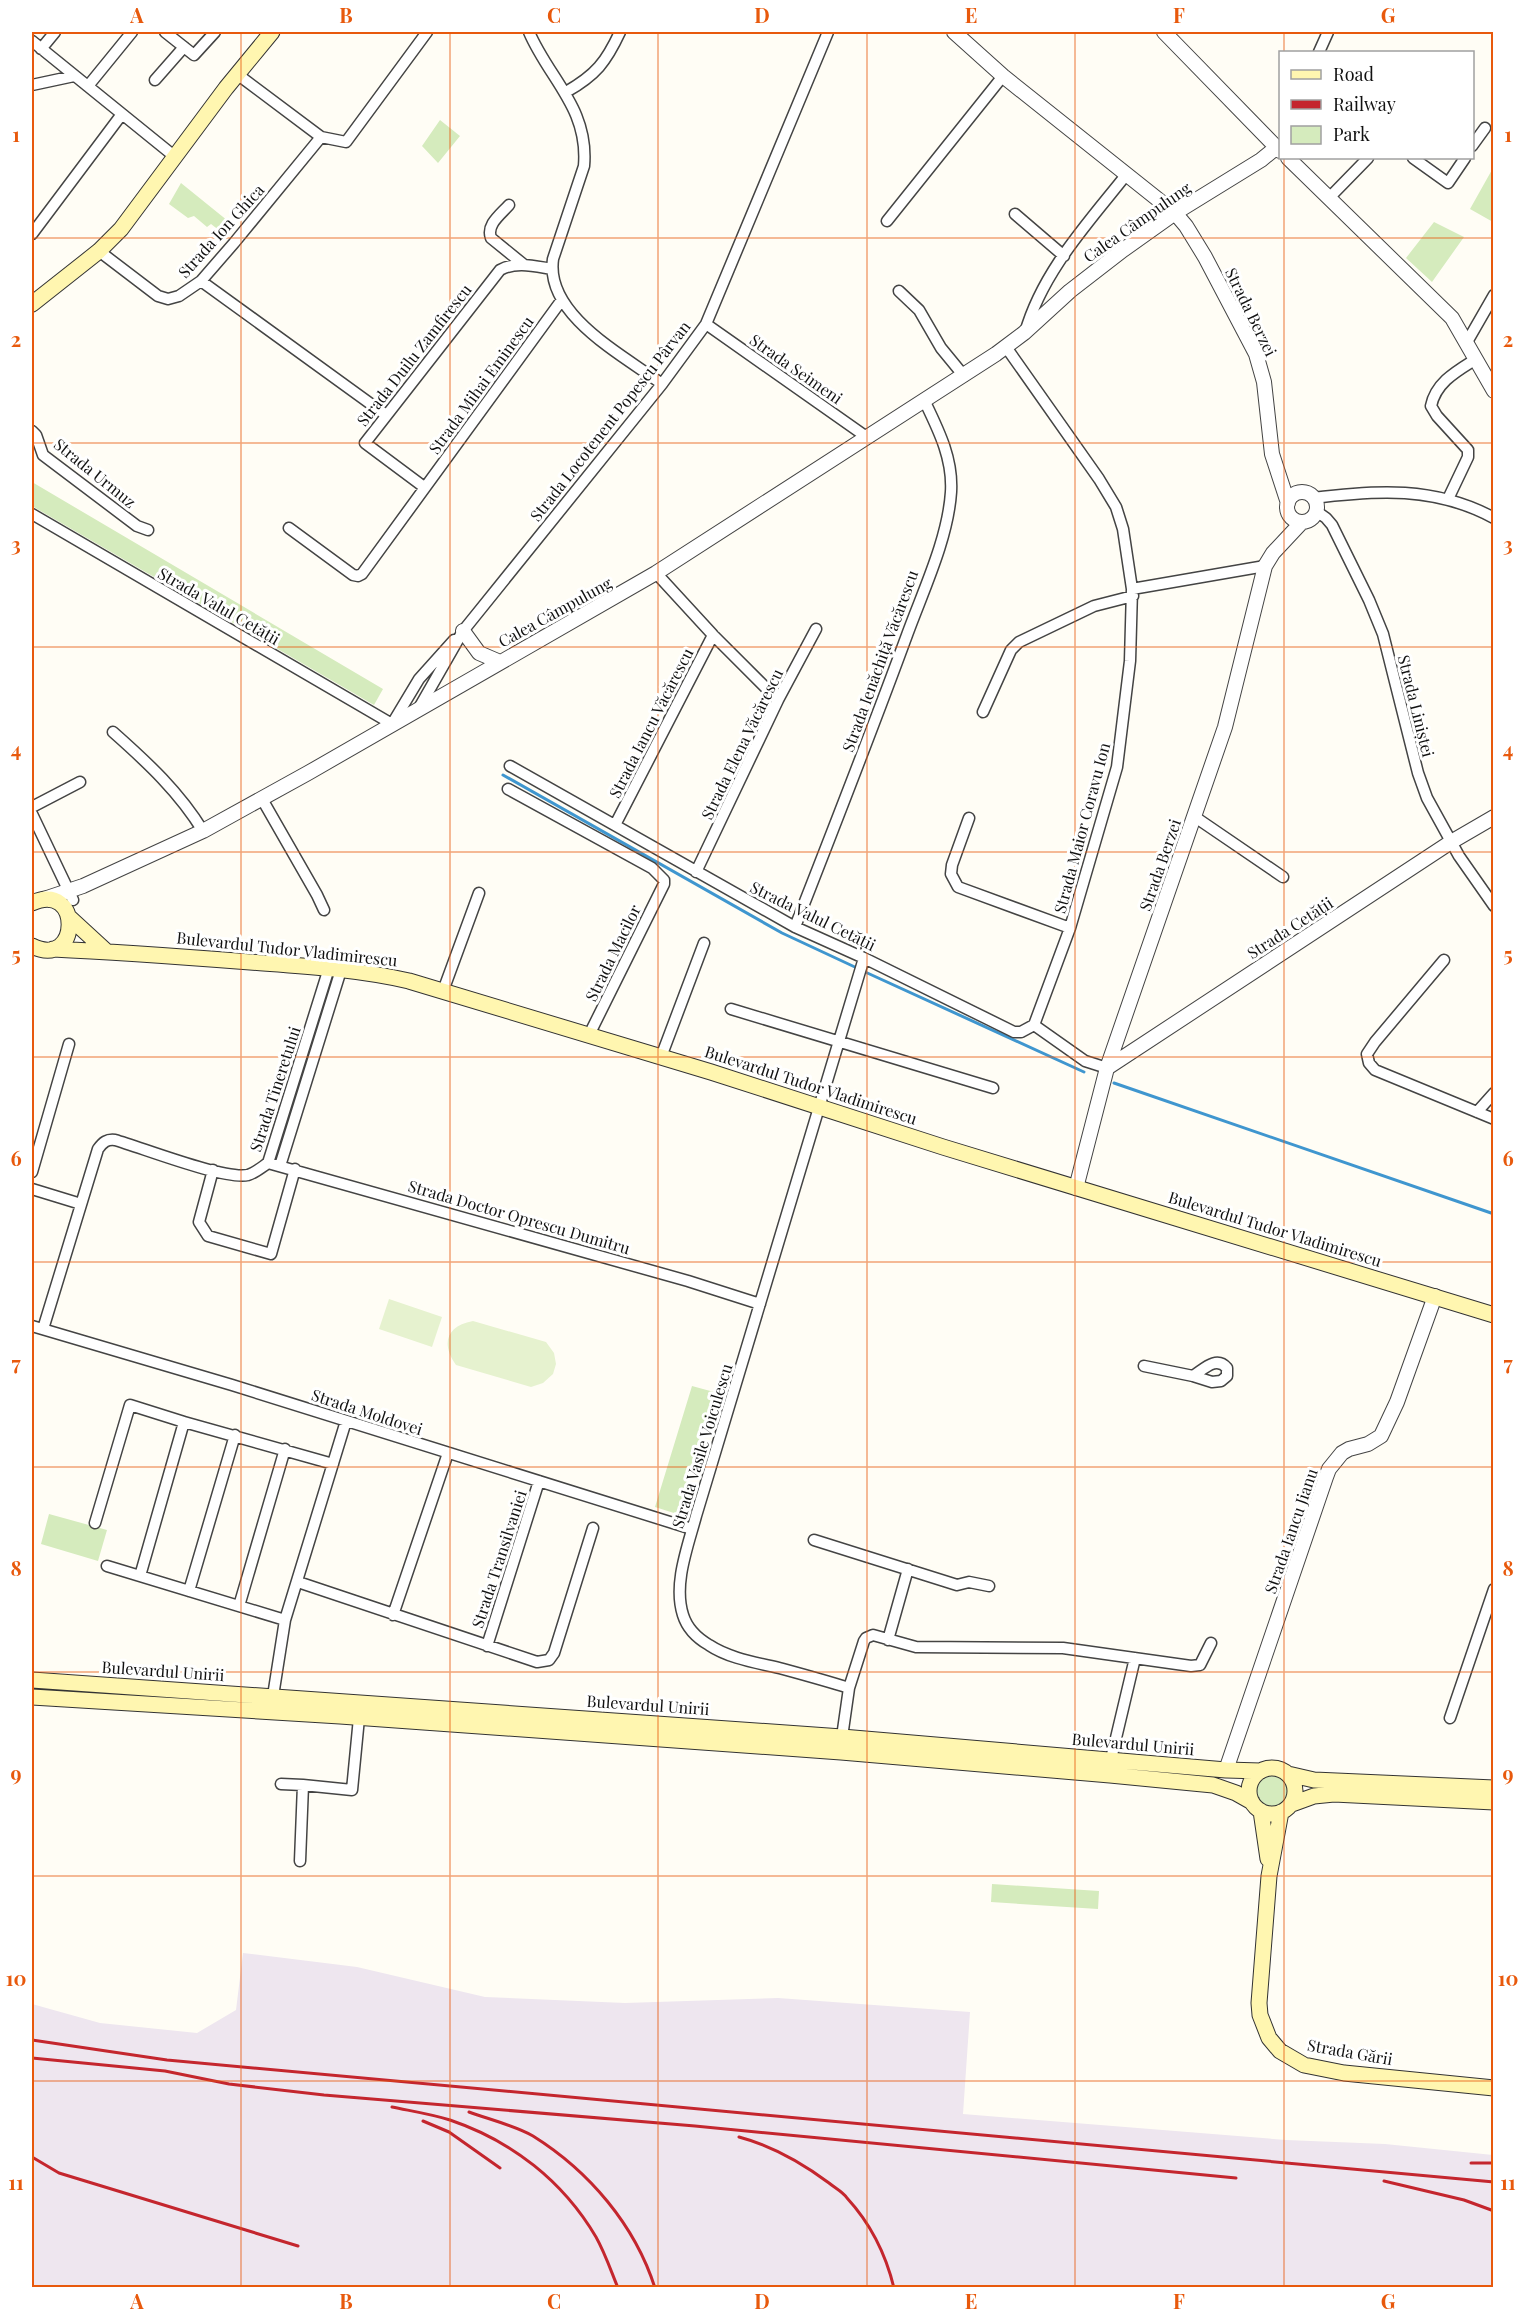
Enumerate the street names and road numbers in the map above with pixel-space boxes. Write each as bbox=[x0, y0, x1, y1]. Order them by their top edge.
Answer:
street label: Calea Câmpulung bbox=[1079, 176, 1195, 267]
street label: Strada Ion Ghica bbox=[173, 179, 268, 282]
street label: Strada Berzei bbox=[1221, 264, 1282, 360]
street label: Strada Duilu Zamfirescu bbox=[352, 279, 476, 430]
street label: Strada Mihai Eminescu bbox=[423, 312, 538, 458]
street label: Strada Locotenent Popescu Pârvan bbox=[525, 316, 695, 525]
street label: Strada Seimeni bbox=[746, 329, 847, 408]
street label: Strada Urmuz bbox=[50, 433, 141, 512]
street label: Strada Valul Cetății bbox=[154, 562, 284, 650]
street label: Strada Ienăchiță Văcărescu bbox=[837, 567, 923, 755]
street label: Calea Câmpulung bbox=[494, 571, 616, 651]
street label: Strada Iancu Văcărescu bbox=[604, 644, 698, 801]
street label: Strada Liniștei bbox=[1393, 653, 1439, 760]
street label: Strada Elena Văcărescu bbox=[696, 665, 787, 823]
street label: Strada Maior Coravu Ion bbox=[1049, 740, 1115, 916]
street label: Strada Berzei bbox=[1134, 816, 1185, 914]
street label: Strada Valul Cetății bbox=[747, 876, 880, 956]
street label: Strada Cetății bbox=[1243, 892, 1337, 964]
street label: Strada Macilor bbox=[580, 901, 645, 1005]
street label: Bulevardul Tudor Vladimirescu bbox=[176, 926, 398, 971]
street label: Strada Tineretului bbox=[244, 1023, 305, 1154]
street label: Bulevardul Tudor Vladimirescu bbox=[702, 1040, 920, 1129]
street label: Strada Doctor Oprescu Dumitru bbox=[406, 1175, 633, 1258]
street label: Bulevardul Tudor Vladimirescu bbox=[1166, 1186, 1384, 1271]
street label: Strada Vasile Voiculescu bbox=[666, 1361, 737, 1531]
street label: Strada Moldovei bbox=[309, 1384, 426, 1439]
street label: Strada Iancu Jianu bbox=[1259, 1465, 1322, 1596]
street label: Strada Transilvaniei bbox=[466, 1487, 531, 1630]
street label: Bulevardul Unirii bbox=[101, 1656, 225, 1685]
street label: Bulevardul Unirii bbox=[586, 1690, 710, 1719]
street label: Bulevardul Unirii bbox=[1071, 1728, 1195, 1759]
street label: Strada Gării bbox=[1306, 2034, 1395, 2069]

